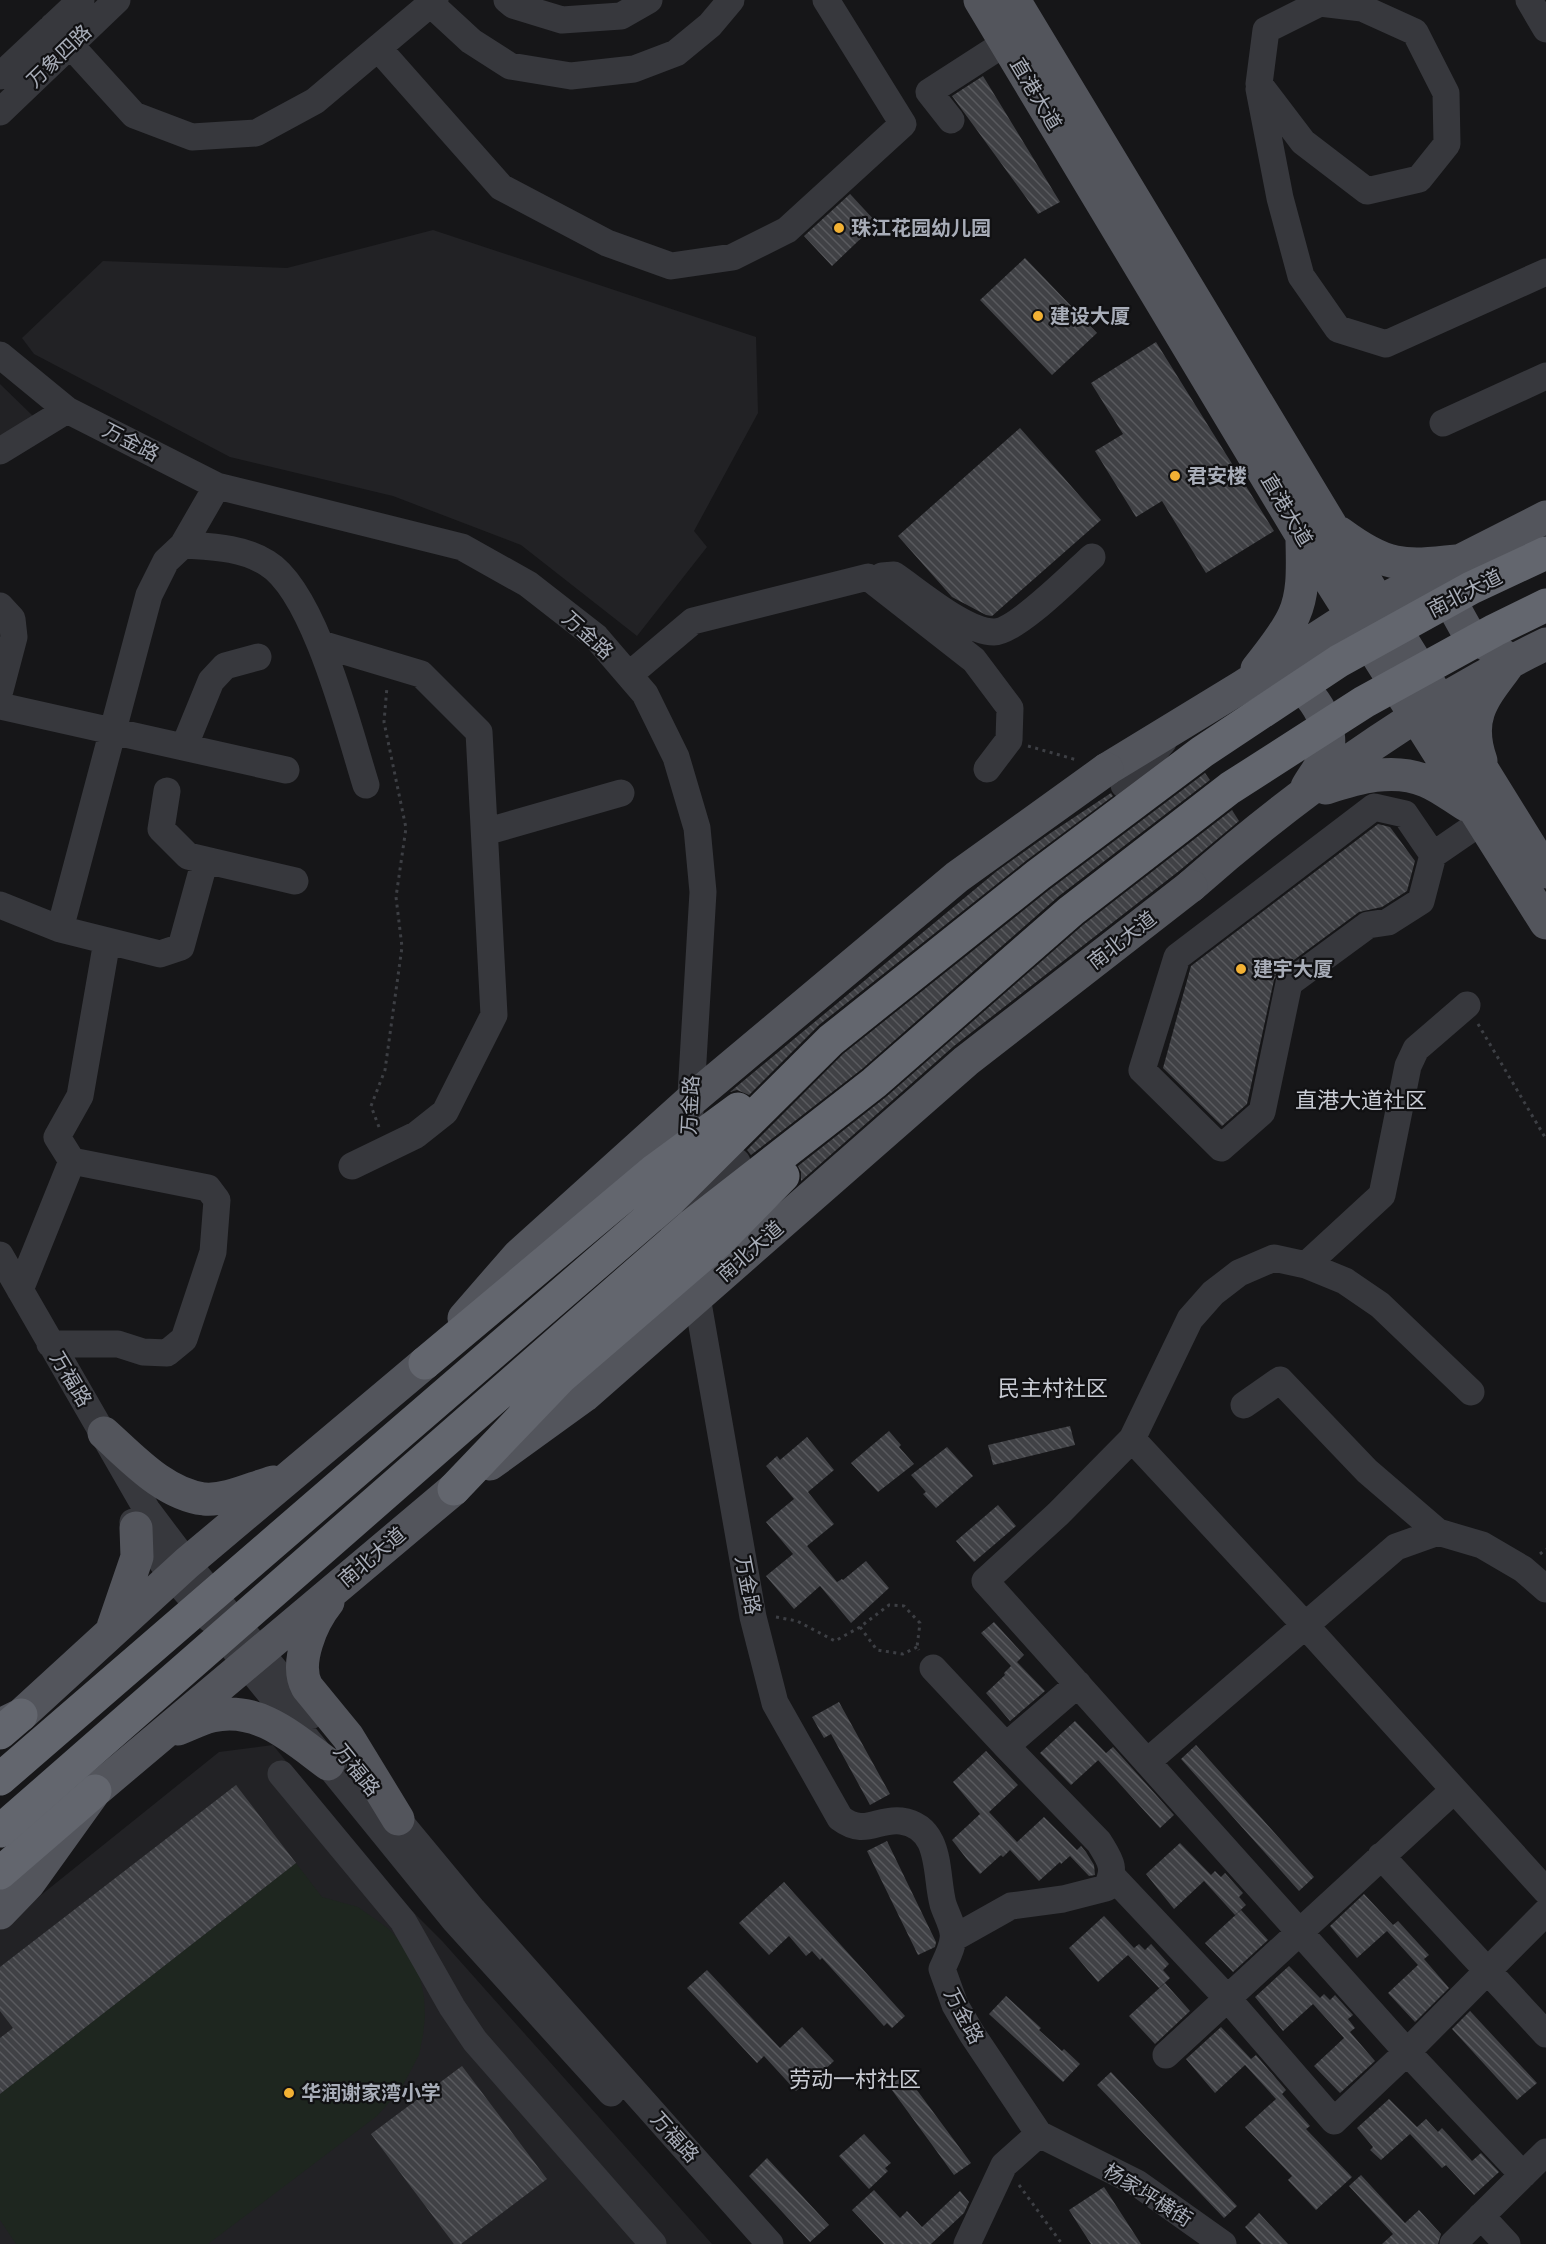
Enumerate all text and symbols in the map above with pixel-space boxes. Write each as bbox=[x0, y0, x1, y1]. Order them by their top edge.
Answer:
street label: 万象四路 bbox=[22, 20, 96, 92]
street label: 直港大道 bbox=[1005, 54, 1067, 134]
place label: 珠江花园幼儿园 bbox=[851, 216, 991, 240]
marker: 珠江花园幼儿园 bbox=[832, 221, 846, 235]
place label: 建设大厦 bbox=[1050, 304, 1130, 328]
marker: 建设大厦 bbox=[1031, 309, 1045, 323]
street label: 万金路 bbox=[99, 418, 163, 466]
place label: 君安楼 bbox=[1187, 464, 1247, 488]
marker: 君安楼 bbox=[1168, 469, 1182, 483]
street label: 直港大道 bbox=[1256, 470, 1318, 550]
street label: 南北大道 bbox=[1424, 564, 1506, 622]
street label: 万金路 bbox=[558, 606, 618, 664]
street label: 南北大道 bbox=[1083, 906, 1161, 974]
place label: 建宇大厦 bbox=[1253, 957, 1333, 981]
marker: 建宇大厦 bbox=[1234, 962, 1248, 976]
street label: 万金路 bbox=[676, 1074, 704, 1136]
district label: 直港大道社区 bbox=[1295, 1088, 1427, 1113]
street label: 南北大道 bbox=[712, 1216, 788, 1286]
street label: 万福路 bbox=[45, 1347, 97, 1411]
district label: 民主村社区 bbox=[998, 1376, 1108, 1401]
street label: 南北大道 bbox=[334, 1522, 410, 1592]
street label: 万金路 bbox=[730, 1553, 766, 1617]
street label: 万福路 bbox=[329, 1739, 385, 1801]
street label: 万金路 bbox=[939, 1984, 989, 2048]
district label: 劳动一村社区 bbox=[789, 2067, 921, 2092]
place label: 华润谢家湾小学 bbox=[301, 2081, 441, 2105]
marker: 华润谢家湾小学 bbox=[282, 2086, 296, 2100]
street label: 万福路 bbox=[646, 2107, 704, 2167]
street label: 杨家坪横街 bbox=[1099, 2158, 1197, 2232]

